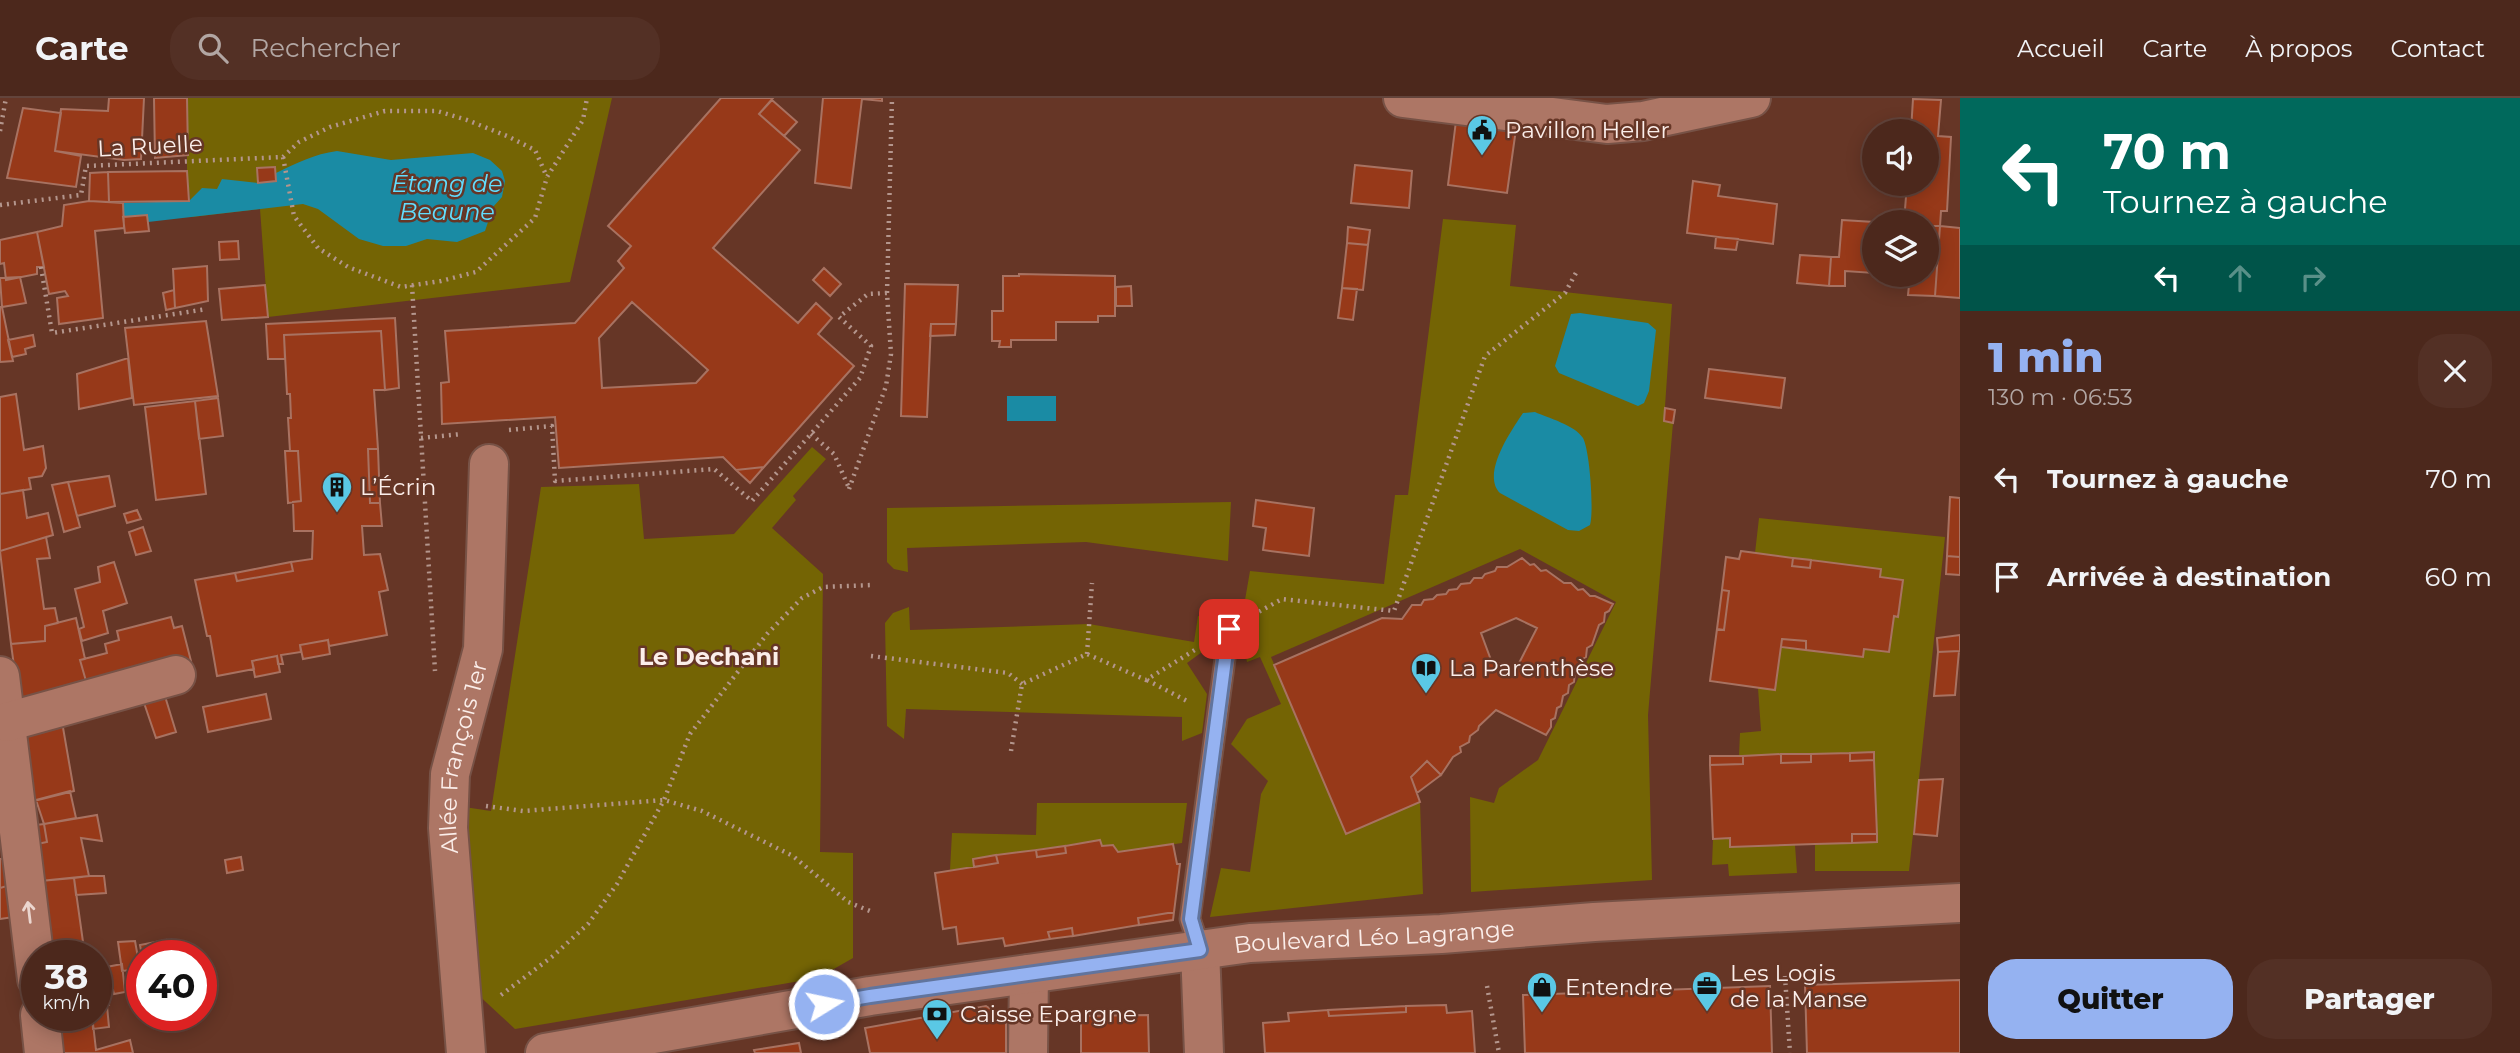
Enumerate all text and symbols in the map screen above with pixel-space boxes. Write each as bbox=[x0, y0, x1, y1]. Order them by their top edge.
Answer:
search box bbox=[170, 17, 660, 80]
text: Carte bbox=[35, 28, 128, 68]
icon: search bbox=[194, 29, 232, 67]
text: Rechercher bbox=[250, 32, 401, 64]
text: Accueil bbox=[2017, 34, 2104, 63]
text: Carte bbox=[2142, 34, 2207, 63]
text: À propos bbox=[2245, 34, 2352, 63]
text: Contact bbox=[2390, 34, 2485, 63]
public building icon: Pavillon Heller bbox=[1465, 113, 1499, 157]
place label: Pavillon Heller bbox=[1505, 116, 1670, 144]
map controls bbox=[1862, 119, 1939, 287]
button: sound bbox=[1862, 119, 1939, 196]
text: 70 m bbox=[2103, 122, 2231, 181]
icon: left bbox=[1988, 126, 2079, 217]
street label: La Ruelle bbox=[97, 129, 203, 163]
water label: Étang de Beaune bbox=[391, 169, 503, 226]
text: Tournez à gauche bbox=[2103, 182, 2388, 221]
button: layers bbox=[1862, 210, 1939, 287]
icon: left bbox=[2148, 259, 2186, 297]
icon: ahead bbox=[2221, 259, 2259, 297]
icon: right bbox=[2294, 259, 2332, 297]
text: 1 min bbox=[1988, 331, 2104, 383]
button: close bbox=[2418, 334, 2492, 408]
text: 130 m · 06:53 bbox=[1988, 383, 2133, 411]
icon: left bbox=[1988, 460, 2026, 498]
text: Tournez à gauche bbox=[2047, 463, 2289, 495]
text: 70 m bbox=[2426, 463, 2492, 495]
building icon: L’Écrin bbox=[320, 470, 354, 514]
place label: L’Écrin bbox=[360, 473, 436, 501]
icon: arrive bbox=[1988, 558, 2026, 596]
text: Arrivée à destination bbox=[2047, 561, 2331, 593]
text: 60 m bbox=[2425, 561, 2492, 593]
pin bbox=[1199, 599, 1259, 659]
icon: arrive bbox=[1210, 610, 1248, 648]
district label: Le Dechani bbox=[639, 642, 779, 671]
library icon: La Parenthèse bbox=[1409, 651, 1443, 695]
place label: La Parenthèse bbox=[1449, 654, 1614, 682]
street label: Allée François 1er bbox=[434, 658, 493, 855]
one-way arrow bbox=[23, 901, 36, 923]
street label: Boulevard Léo Lagrange bbox=[1232, 914, 1516, 959]
speed limit sign: 40 bbox=[126, 940, 217, 1031]
text: 38 bbox=[45, 955, 88, 998]
place label: Les Logis de la Manse bbox=[1730, 959, 1868, 1013]
button: Quitter bbox=[1988, 959, 2233, 1039]
button: Partager bbox=[2247, 959, 2492, 1039]
position arrow bbox=[787, 967, 861, 1041]
office icon: Les Logis de la Manse bbox=[1690, 969, 1724, 1013]
shop icon: Entendre bbox=[1525, 970, 1559, 1014]
place label: Entendre bbox=[1565, 973, 1673, 1001]
text: km/h bbox=[42, 992, 91, 1014]
bank icon: Caisse Epargne bbox=[920, 997, 954, 1041]
place label: Caisse Epargne bbox=[960, 1000, 1137, 1028]

